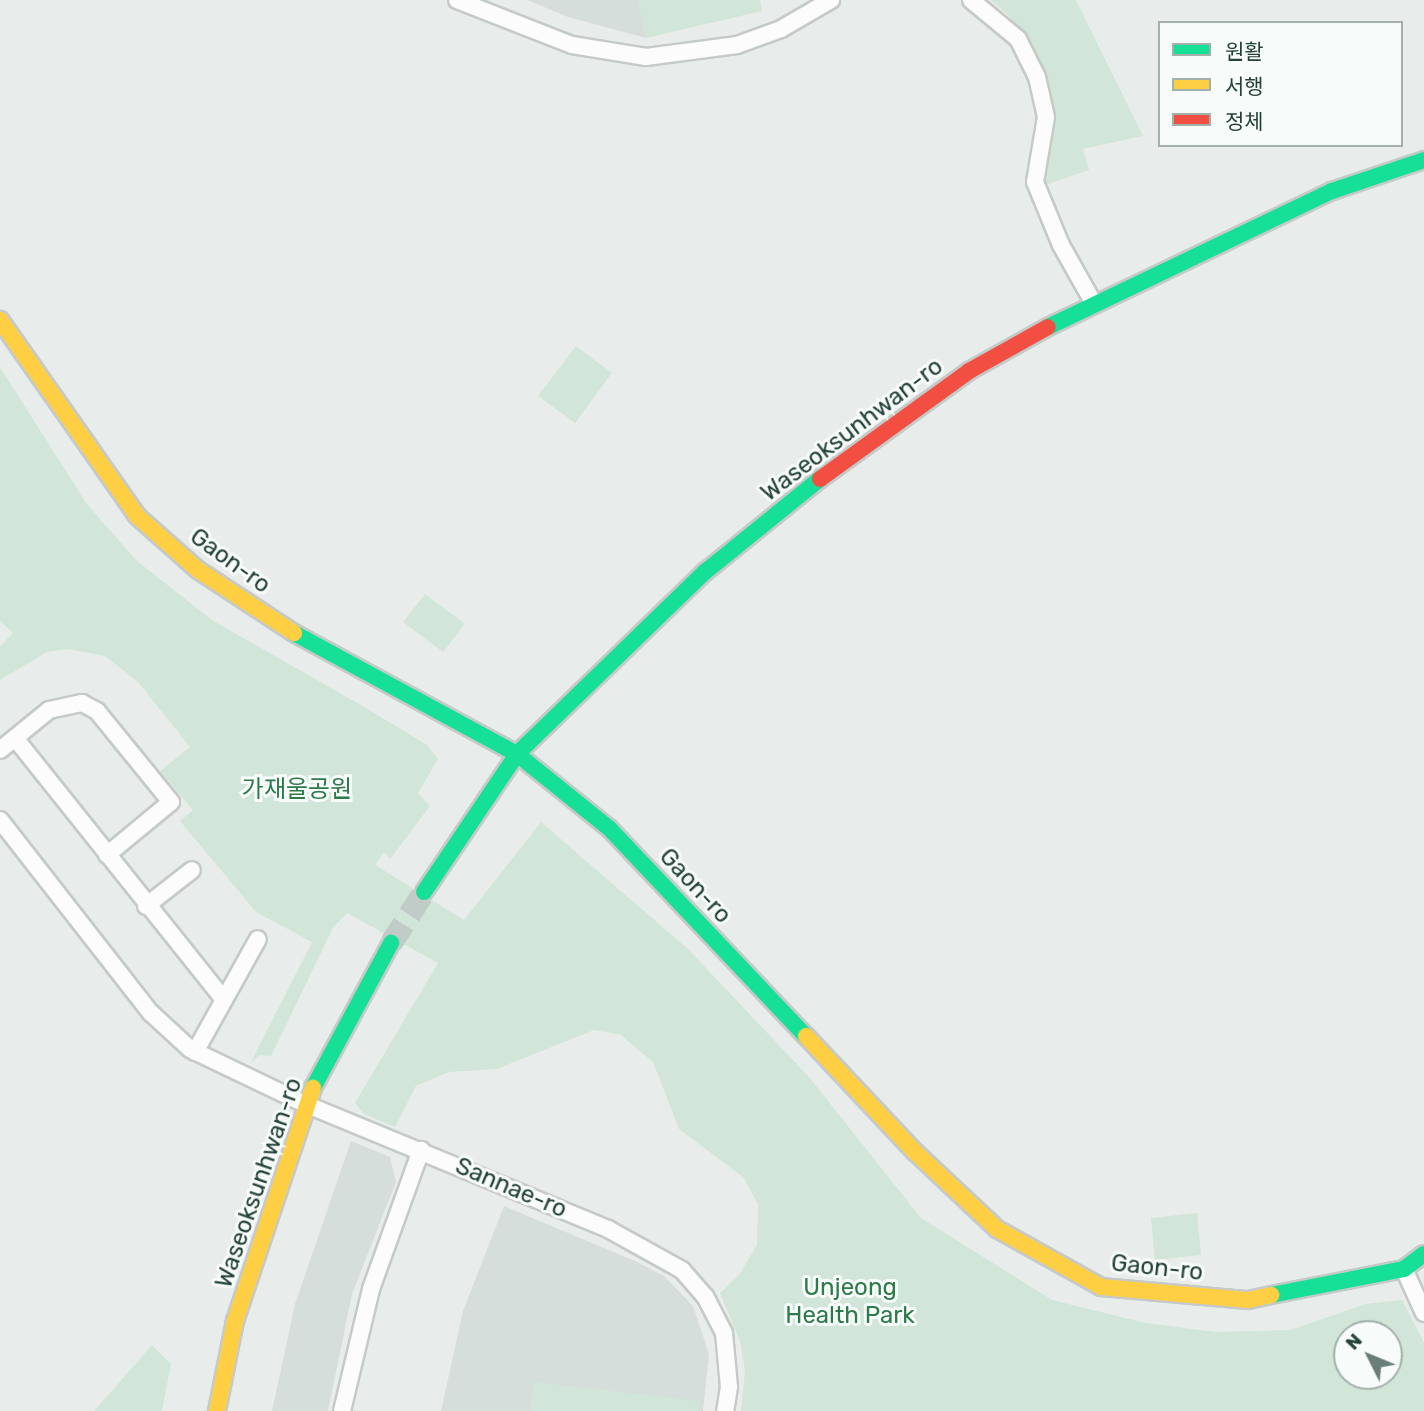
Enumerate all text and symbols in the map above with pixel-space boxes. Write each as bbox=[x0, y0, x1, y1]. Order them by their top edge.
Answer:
legend bbox=[1158, 21, 1403, 147]
text: 원활 bbox=[1225, 39, 1264, 64]
text: 서행 bbox=[1225, 74, 1264, 99]
text: 정체 bbox=[1225, 109, 1264, 134]
street label: Waseoksunhwan-ro bbox=[755, 352, 949, 508]
street label: Gaon-ro bbox=[184, 522, 276, 600]
park label: 가재울공원 bbox=[242, 776, 352, 804]
street label: Gaon-ro bbox=[653, 842, 737, 930]
street label: Waseoksunhwan-ro bbox=[210, 1074, 308, 1292]
street label: Sannae-ro bbox=[451, 1152, 571, 1224]
street label: Gaon-ro bbox=[1110, 1249, 1204, 1287]
park label: Unjeong Health Park bbox=[785, 1274, 915, 1330]
north arrow bbox=[1333, 1320, 1403, 1390]
text: N bbox=[1341, 1329, 1367, 1355]

